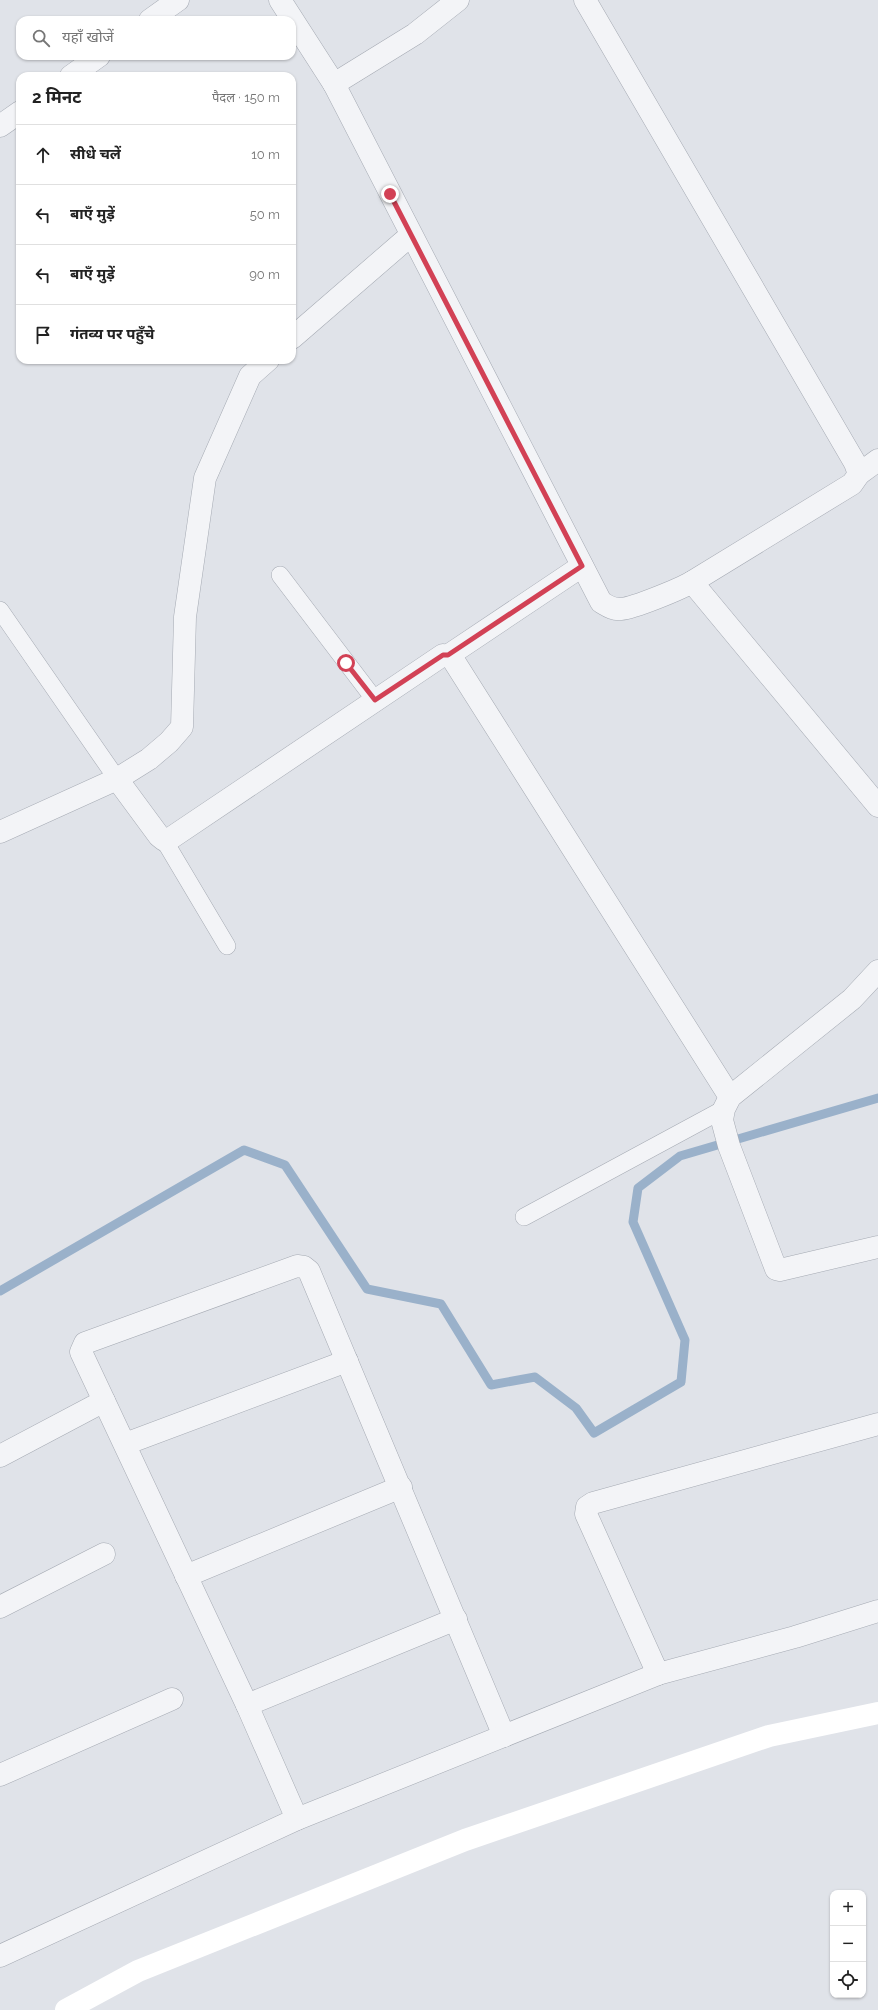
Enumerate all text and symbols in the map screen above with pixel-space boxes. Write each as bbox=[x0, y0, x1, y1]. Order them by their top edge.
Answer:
search box bbox=[16, 16, 296, 60]
icon: search bbox=[30, 27, 52, 49]
text: यहाँ खोजें bbox=[62, 28, 114, 46]
text: 2 मिनट bbox=[32, 87, 81, 107]
text: पैदल · 150 m bbox=[212, 90, 280, 105]
icon: ahead bbox=[32, 144, 54, 166]
text: सीधे चलें bbox=[70, 145, 121, 163]
text: 10 m bbox=[251, 147, 280, 162]
route end bbox=[381, 185, 399, 203]
icon: left bbox=[32, 204, 54, 226]
text: बाएँ मुड़ें bbox=[70, 205, 115, 223]
text: 50 m bbox=[250, 207, 280, 222]
icon: left bbox=[32, 264, 54, 286]
text: बाएँ मुड़ें bbox=[70, 265, 115, 283]
text: 90 m bbox=[249, 267, 280, 282]
icon: arrive bbox=[32, 324, 54, 346]
text: गंतव्य पर पहुँचे bbox=[70, 325, 154, 343]
route start bbox=[337, 654, 355, 672]
map controls bbox=[830, 1890, 866, 1998]
button: + bbox=[830, 1890, 866, 1926]
button: − bbox=[830, 1926, 866, 1962]
button: locate bbox=[830, 1962, 866, 1998]

